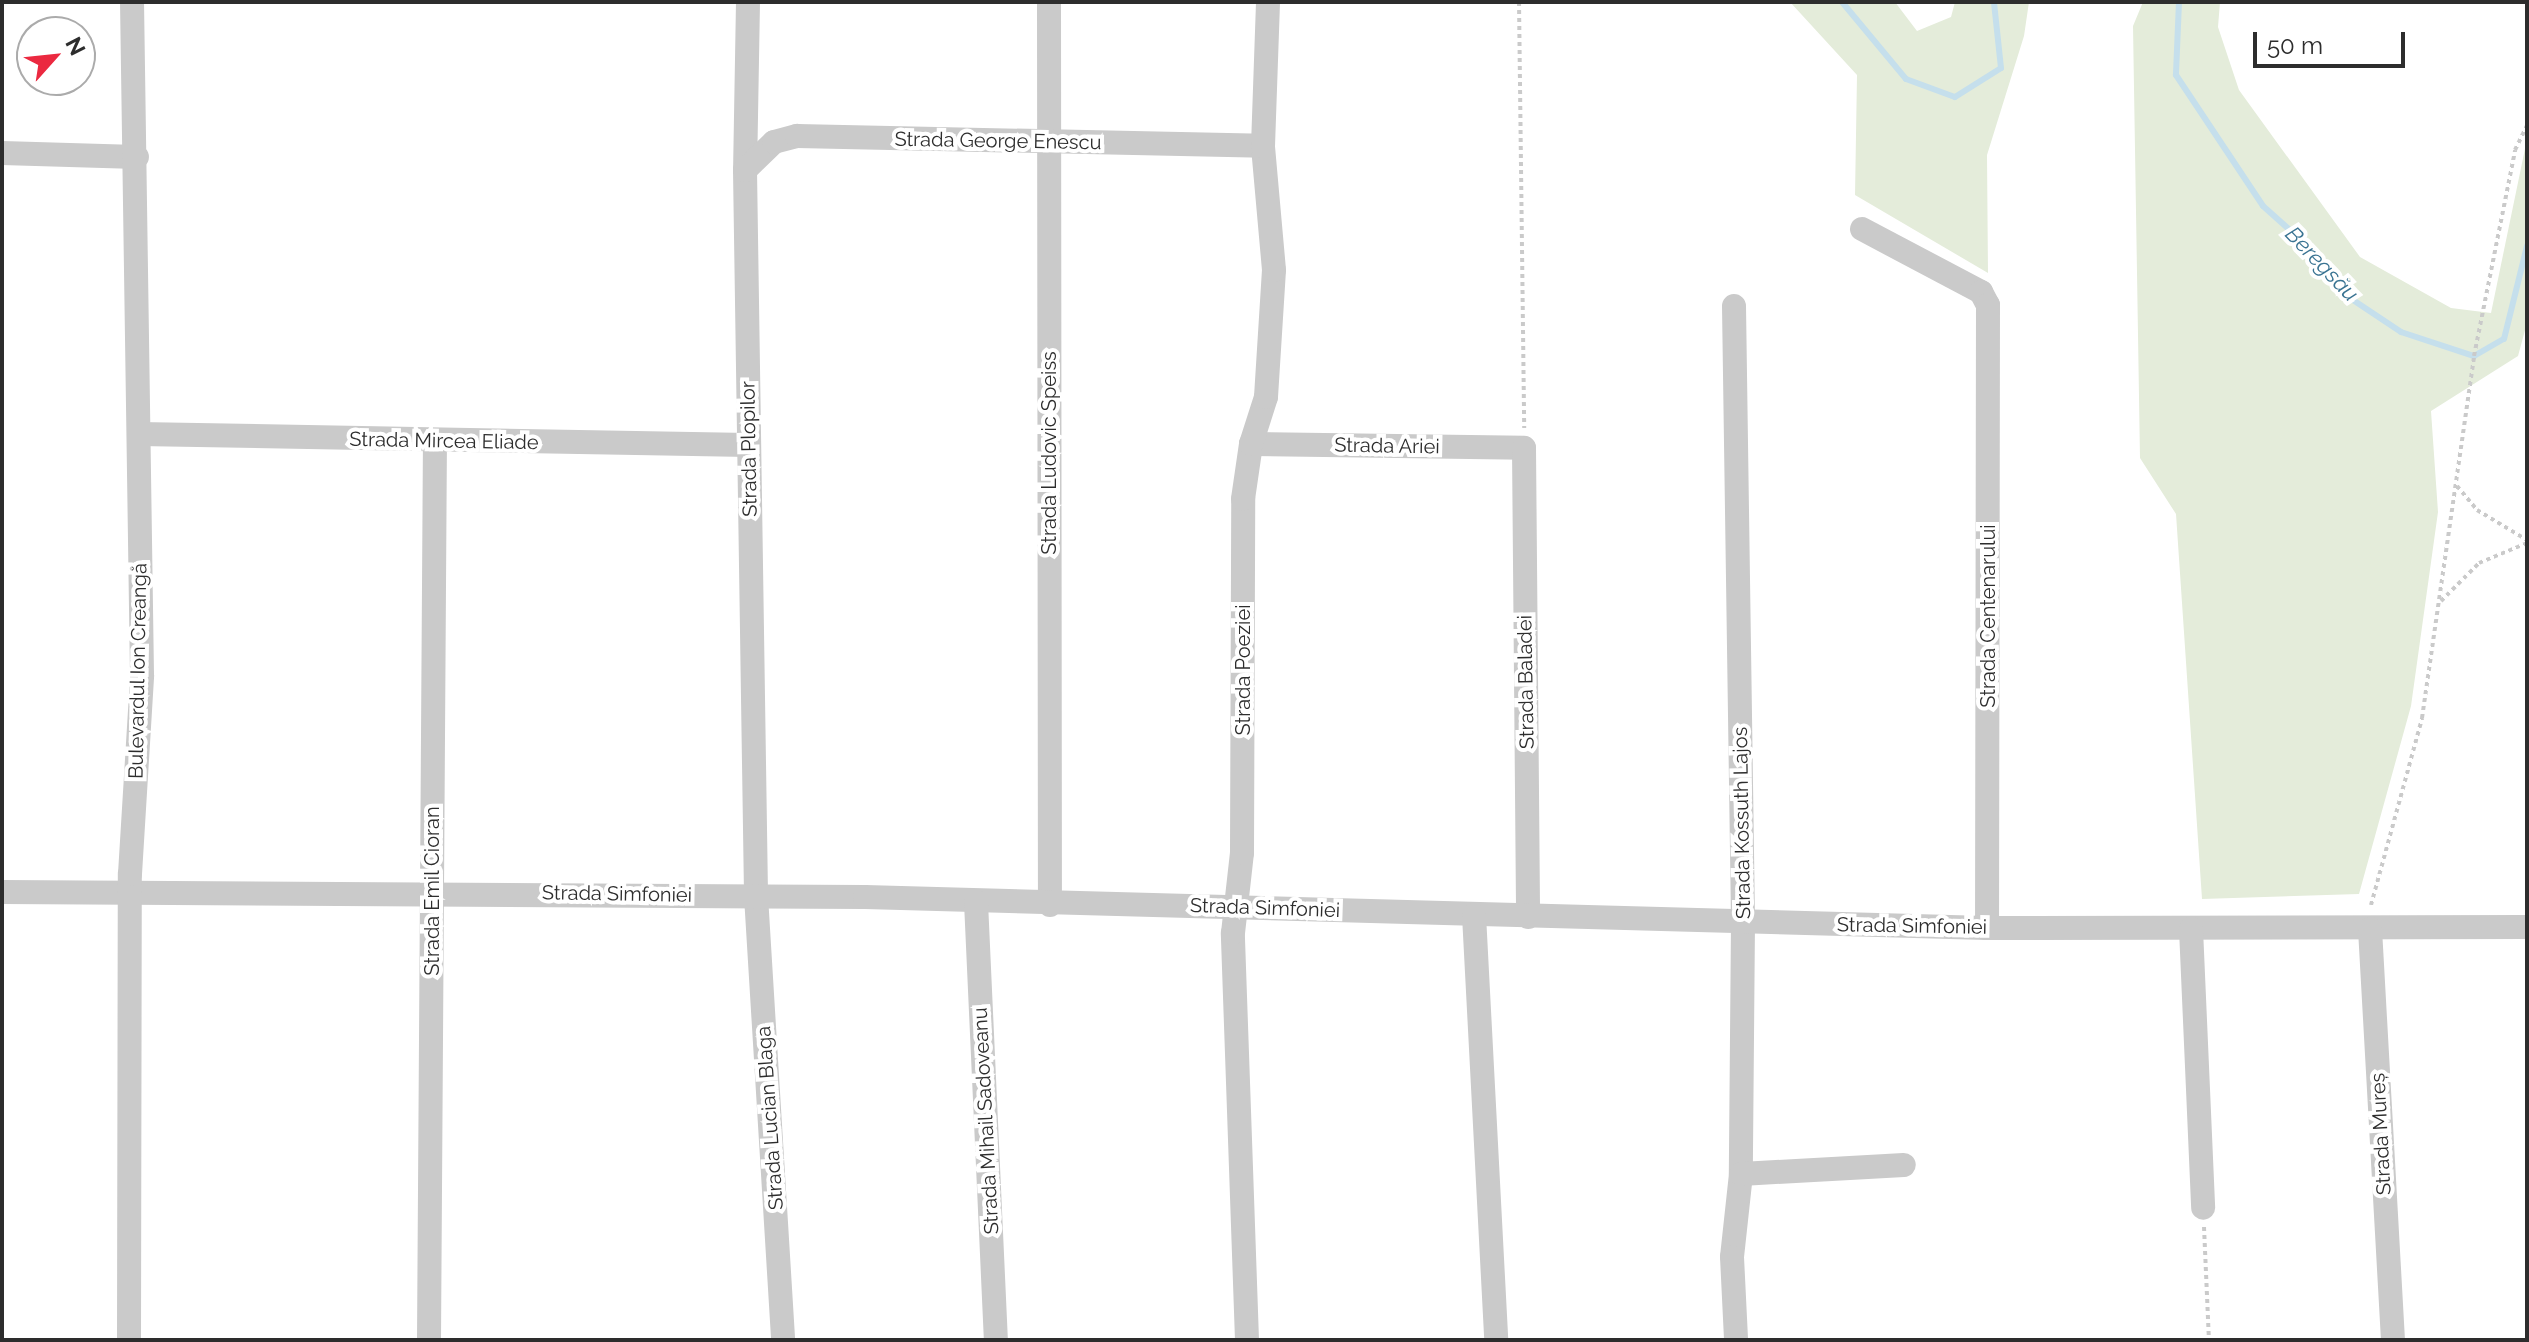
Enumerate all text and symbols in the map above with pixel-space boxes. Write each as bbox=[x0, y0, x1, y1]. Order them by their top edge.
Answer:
north arrow bbox=[16, 16, 96, 96]
scale bar bbox=[2257, 16, 2409, 66]
text: 50 m bbox=[2267, 31, 2323, 60]
text: N bbox=[60, 33, 91, 59]
street label: Strada George Enescu bbox=[894, 127, 1102, 155]
water label: Beregsău bbox=[2280, 221, 2364, 307]
street label: Strada Ludovic Speiss bbox=[1037, 351, 1061, 555]
street label: Strada Plopilor bbox=[736, 381, 762, 517]
street label: Strada Mircea Eliade bbox=[349, 427, 539, 455]
street label: Strada Ariei bbox=[1334, 433, 1440, 459]
street label: Strada Centenarului bbox=[1976, 524, 2000, 708]
street label: Bulevardul Ion Creangă bbox=[124, 563, 152, 779]
street label: Strada Poeziei bbox=[1231, 604, 1255, 736]
street label: Strada Baladei bbox=[1513, 615, 1539, 749]
street label: Strada Kossuth Lajos bbox=[1728, 727, 1756, 919]
street label: Strada Emil Cioran bbox=[420, 806, 444, 976]
street label: Strada Simfoniei bbox=[542, 881, 692, 907]
street label: Strada Simfoniei bbox=[1190, 893, 1340, 923]
street label: Strada Simfoniei bbox=[1837, 913, 1987, 939]
street label: Strada Mihail Sadoveanu bbox=[968, 1007, 1004, 1235]
street label: Strada Lucian Blaga bbox=[752, 1025, 788, 1211]
street label: Strada Mureș bbox=[2366, 1072, 2396, 1196]

